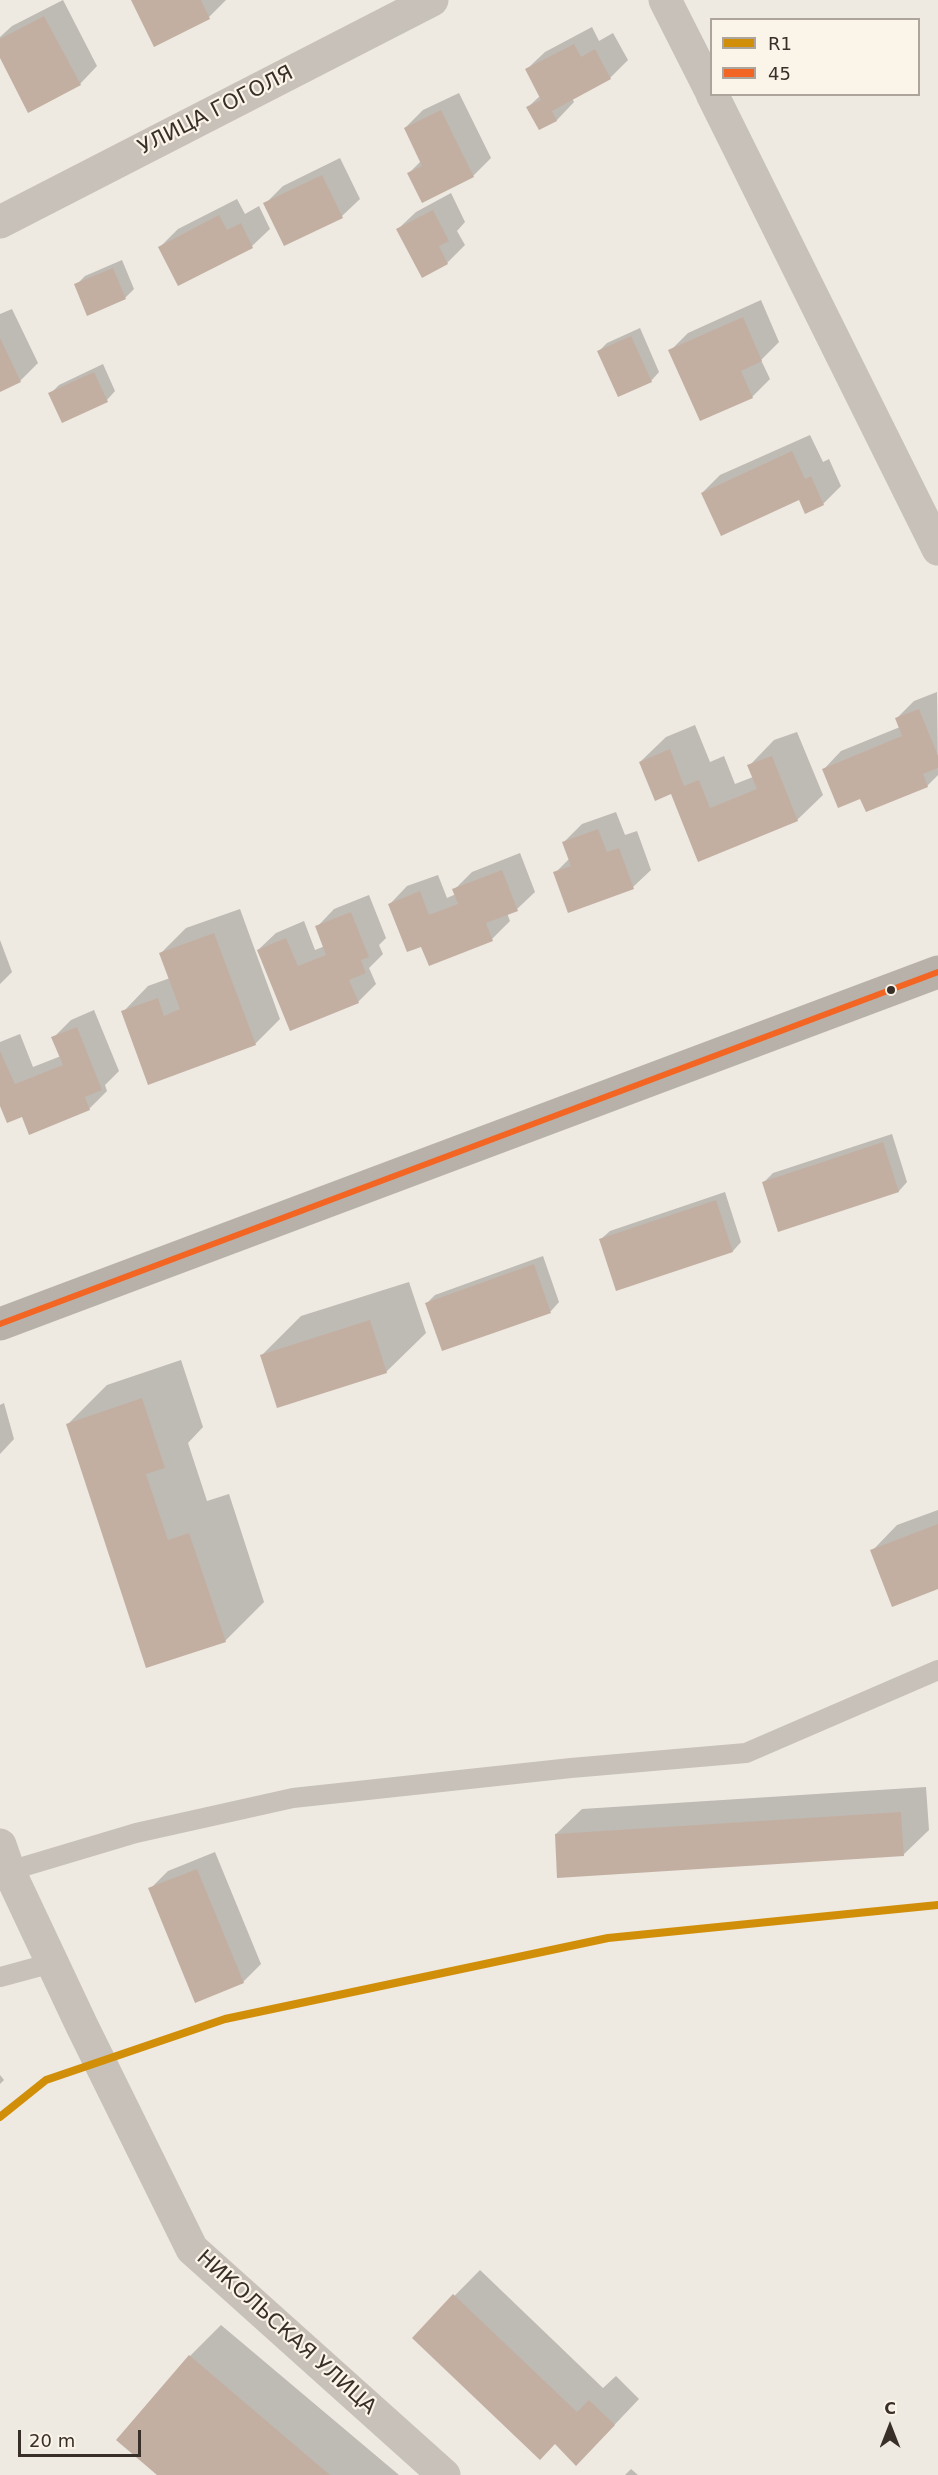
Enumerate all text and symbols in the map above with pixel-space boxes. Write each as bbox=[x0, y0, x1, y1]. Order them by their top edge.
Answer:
legend bbox=[710, 18, 920, 96]
text: R1 bbox=[768, 33, 792, 54]
street label: УЛИЦА ГОГОЛЯ bbox=[134, 61, 298, 161]
text: 45 bbox=[768, 63, 791, 84]
unlabelled marker bbox=[885, 984, 897, 996]
street label: НИКОЛЬСКАЯ УЛИЦА bbox=[191, 2246, 381, 2420]
north arrow bbox=[860, 2397, 920, 2457]
text: С bbox=[884, 2399, 896, 2418]
scale bar bbox=[21, 2418, 144, 2456]
text: 20 m bbox=[29, 2430, 75, 2451]

